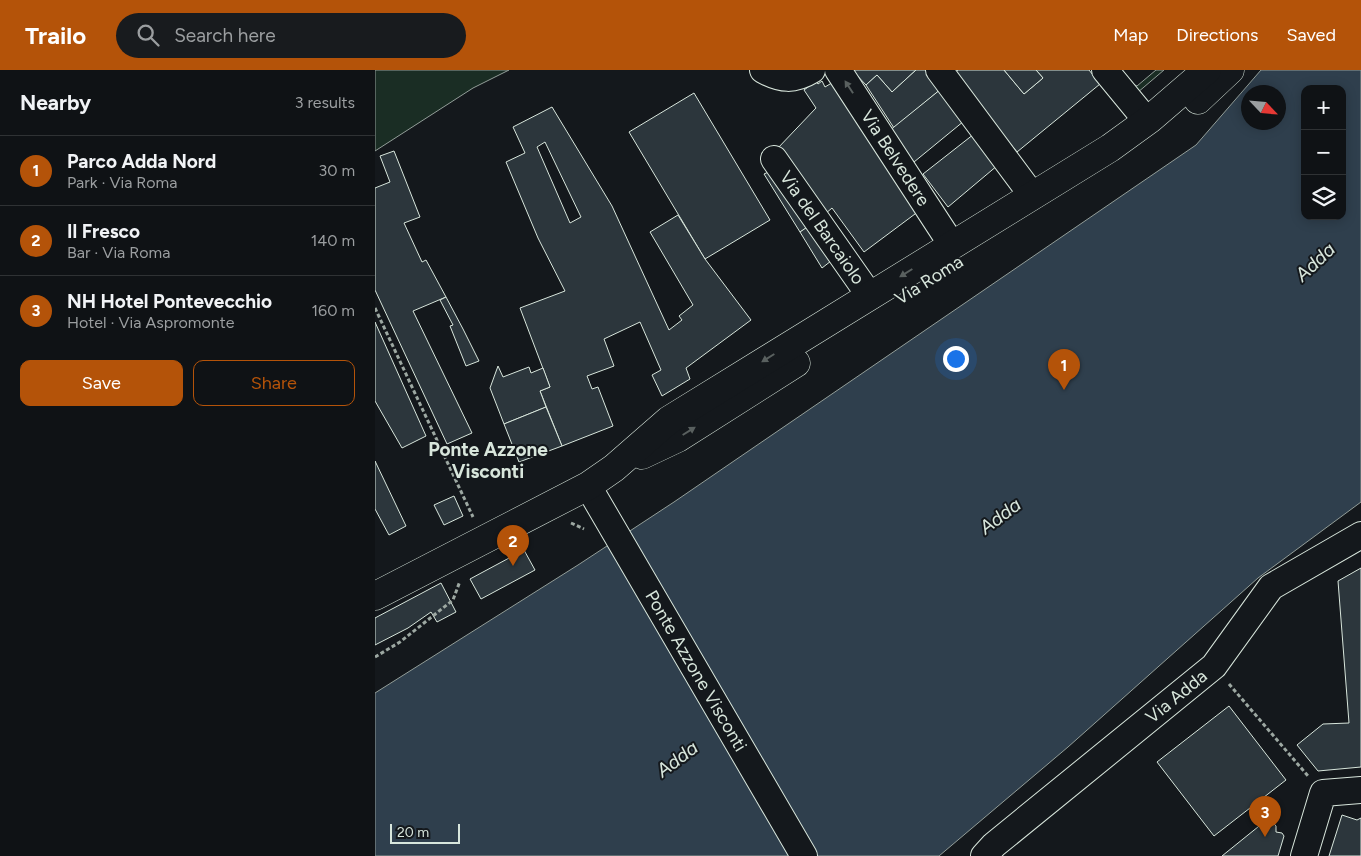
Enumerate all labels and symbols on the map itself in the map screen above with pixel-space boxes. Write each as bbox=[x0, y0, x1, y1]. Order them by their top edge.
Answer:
one-way arrow bbox=[844, 80, 854, 94]
north arrow bbox=[1241, 85, 1286, 130]
street label: Via Belvedere bbox=[856, 106, 935, 210]
street label: Via del Barcaiolo bbox=[775, 167, 869, 289]
water label: Adda bbox=[1289, 238, 1340, 287]
street label: Via Roma bbox=[891, 250, 967, 310]
one-way arrow bbox=[900, 269, 913, 278]
your location bbox=[943, 346, 969, 372]
pin: 1 bbox=[1048, 349, 1080, 390]
one-way arrow bbox=[762, 354, 775, 363]
one-way arrow bbox=[682, 426, 695, 436]
district label: Ponte Azzone Visconti bbox=[428, 438, 548, 483]
water label: Adda bbox=[974, 493, 1025, 540]
pin: 2 bbox=[497, 525, 529, 566]
street label: Ponte Azzone Visconti bbox=[640, 586, 751, 755]
street label: Via Adda bbox=[1141, 665, 1212, 728]
water label: Adda bbox=[651, 736, 702, 783]
pin: 3 bbox=[1249, 796, 1281, 837]
scale bar bbox=[390, 821, 460, 844]

